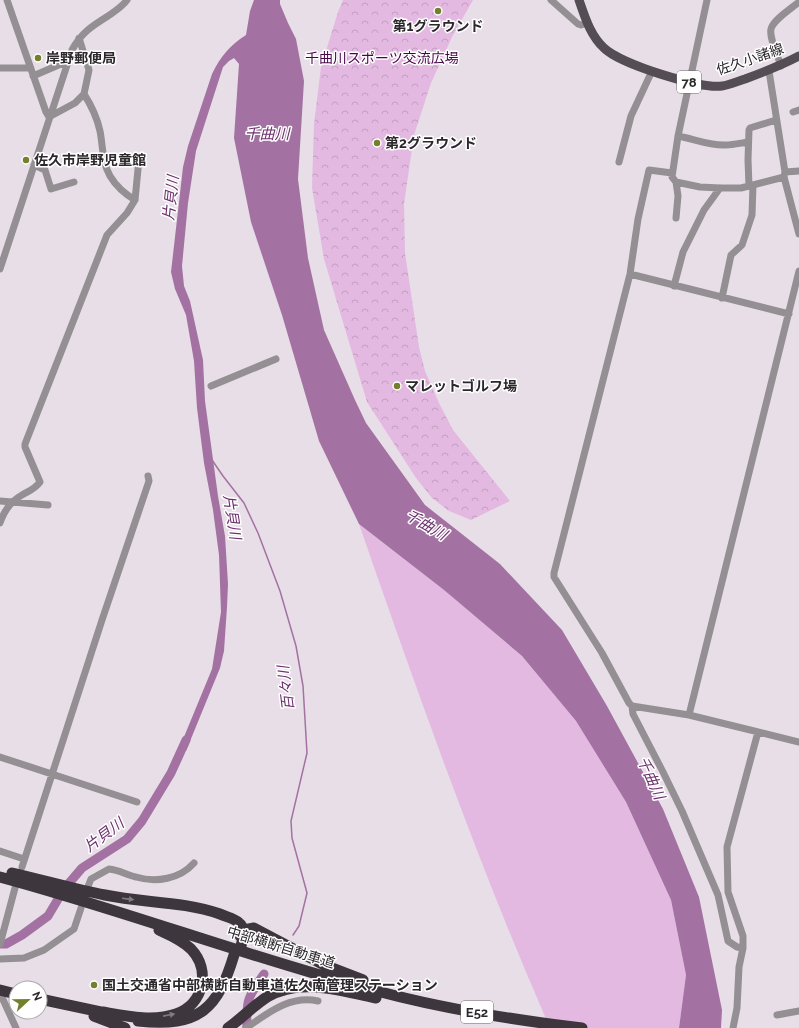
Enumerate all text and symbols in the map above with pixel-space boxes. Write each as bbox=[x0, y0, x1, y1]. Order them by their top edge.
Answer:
marker: 第1グラウンド bbox=[433, 6, 443, 16]
place label: 第1グラウンド bbox=[393, 18, 483, 34]
street label: 佐久小諸線 bbox=[714, 40, 786, 78]
place label: 岸野郵便局 bbox=[46, 50, 116, 66]
park label: 千曲川スポーツ交流広場 bbox=[305, 50, 459, 66]
marker: 岸野郵便局 bbox=[33, 53, 43, 63]
road number: 78 bbox=[677, 71, 701, 93]
water label: 千曲川 bbox=[244, 125, 291, 143]
place label: 第2グラウンド bbox=[385, 135, 477, 151]
marker: 第2グラウンド bbox=[372, 138, 382, 148]
place label: 佐久市岸野児童館 bbox=[34, 152, 146, 168]
marker: 佐久市岸野児童館 bbox=[21, 155, 31, 165]
water label: 片貝川 bbox=[160, 173, 183, 221]
place label: マレットゴルフ場 bbox=[405, 378, 517, 394]
marker: マレットゴルフ場 bbox=[392, 381, 402, 391]
water label: 片貝川 bbox=[220, 493, 245, 543]
water label: 千曲川 bbox=[402, 506, 452, 545]
water label: 百々川 bbox=[274, 663, 298, 711]
water label: 千曲川 bbox=[634, 754, 669, 804]
water label: 片貝川 bbox=[81, 813, 129, 856]
one-way arrow bbox=[122, 896, 134, 902]
street label: 中部横断自動車道 bbox=[225, 923, 337, 971]
place label: 国土交通省中部横断自動車道佐久南管理ステーション bbox=[102, 977, 438, 993]
north arrow bbox=[8, 980, 48, 1020]
marker: 国土交通省中部横断自動車道佐久南管理ステーション bbox=[89, 980, 99, 990]
text: N bbox=[29, 990, 44, 1003]
road number: E52 bbox=[461, 1001, 493, 1023]
one-way arrow bbox=[163, 1012, 175, 1018]

